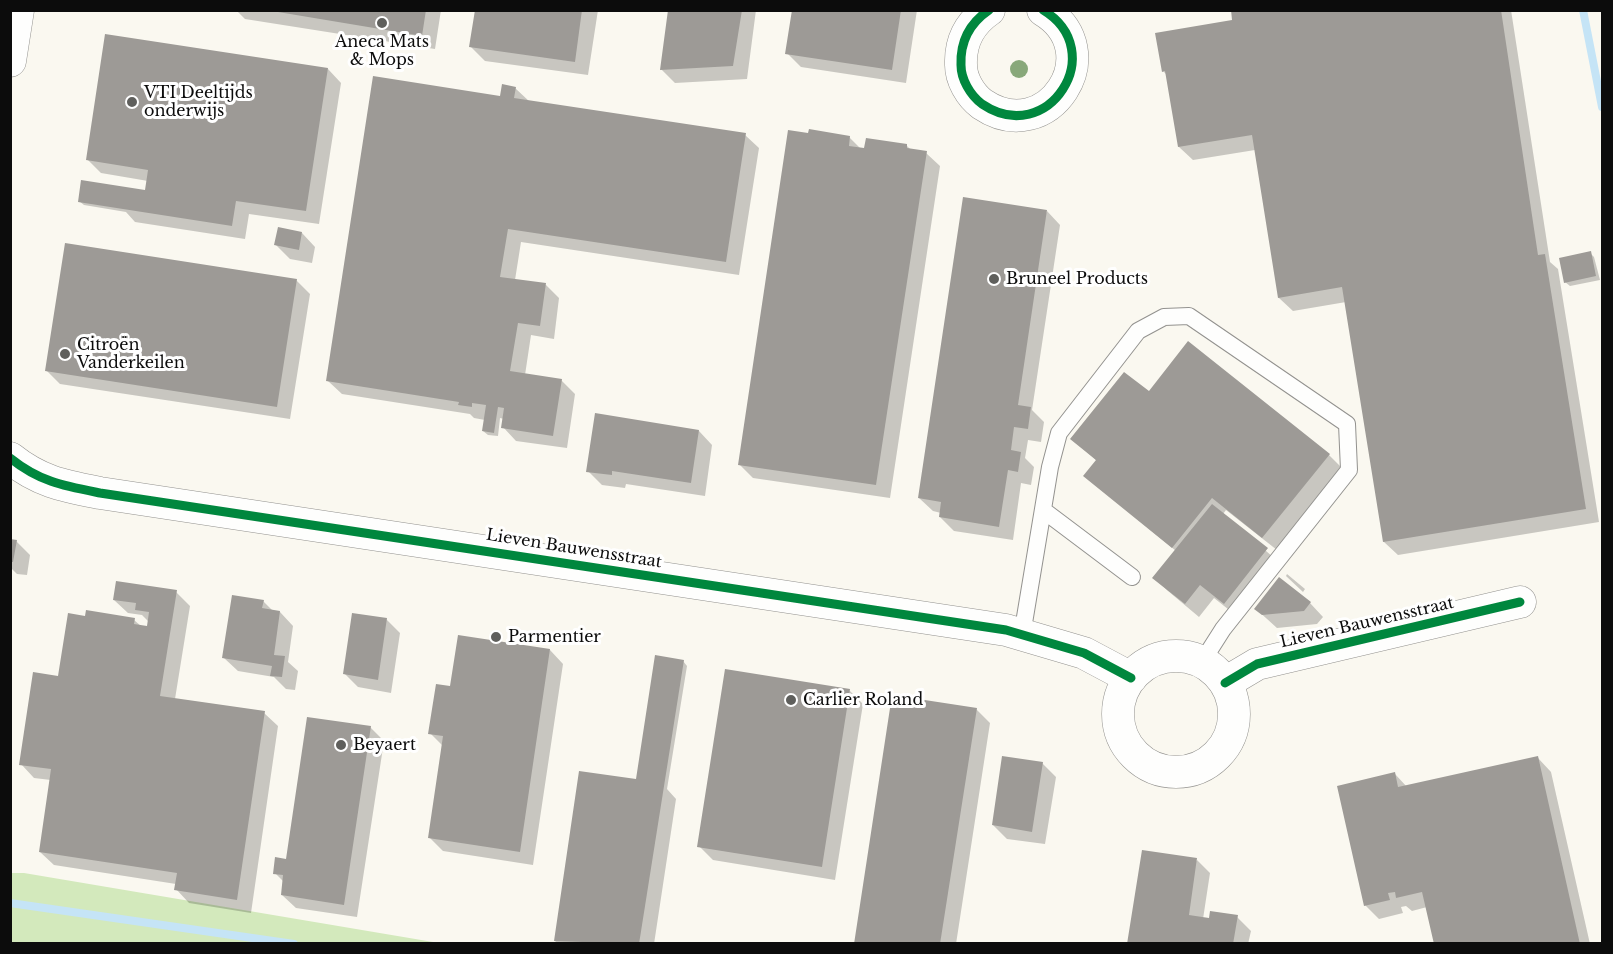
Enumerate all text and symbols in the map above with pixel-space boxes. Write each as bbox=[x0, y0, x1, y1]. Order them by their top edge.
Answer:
marker: Aneca Mats & Mops bbox=[375, 16, 389, 30]
place label: Aneca Mats & Mops bbox=[335, 32, 429, 70]
place label: VTI Deeltijds onderwijs bbox=[144, 83, 253, 121]
marker: VTI Deeltijds onderwijs bbox=[125, 95, 139, 109]
place label: Bruneel Products bbox=[1006, 269, 1148, 289]
marker: Bruneel Products bbox=[987, 272, 1001, 286]
place label: Citroën Vanderkeilen bbox=[77, 335, 185, 373]
marker: Citroën Vanderkeilen bbox=[58, 347, 72, 361]
street label: Lieven Bauwensstraat bbox=[485, 526, 663, 572]
street label: Lieven Bauwensstraat bbox=[1278, 594, 1456, 652]
place label: Parmentier bbox=[508, 627, 601, 647]
marker: Parmentier bbox=[489, 630, 503, 644]
place label: Carlier Roland bbox=[803, 690, 923, 710]
marker: Carlier Roland bbox=[784, 693, 798, 707]
place label: Beyaert bbox=[353, 735, 416, 755]
marker: Beyaert bbox=[334, 738, 348, 752]

